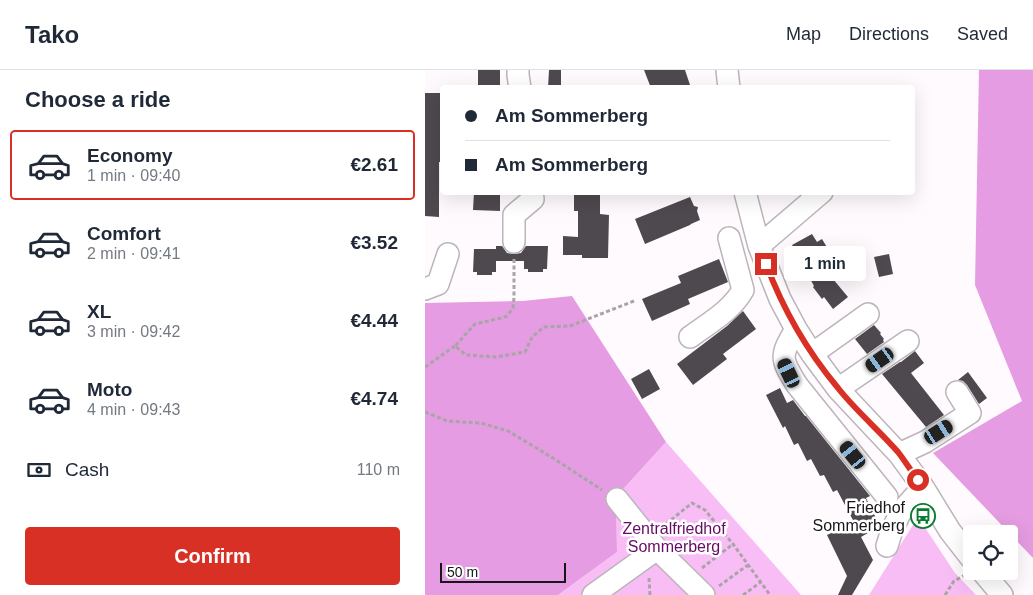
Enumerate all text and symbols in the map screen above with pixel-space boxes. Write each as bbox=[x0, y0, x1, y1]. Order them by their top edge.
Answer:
text: Tako bbox=[25, 21, 79, 48]
text: Map bbox=[786, 24, 821, 44]
text: Directions bbox=[849, 24, 929, 44]
text: Saved bbox=[957, 24, 1008, 44]
text: Choose a ride bbox=[25, 87, 170, 112]
text: Am Sommerberg bbox=[495, 105, 648, 126]
icon: car bbox=[27, 143, 72, 188]
text: Economy bbox=[87, 145, 173, 166]
text: €2.61 bbox=[350, 154, 398, 175]
text: Am Sommerberg bbox=[495, 154, 648, 175]
text: 1 min · 09:40 bbox=[87, 167, 180, 184]
icon: car bbox=[27, 221, 72, 266]
text: Comfort bbox=[87, 223, 161, 244]
text: €3.52 bbox=[350, 232, 398, 253]
text: 2 min · 09:41 bbox=[87, 245, 180, 262]
callout: 1 min bbox=[783, 246, 866, 282]
route end bbox=[755, 253, 777, 275]
text: 1 min bbox=[804, 255, 846, 272]
icon: car bbox=[27, 299, 72, 344]
text: XL bbox=[87, 301, 111, 322]
text: €4.44 bbox=[350, 310, 398, 331]
text: 3 min · 09:42 bbox=[87, 323, 180, 340]
car bbox=[863, 345, 896, 375]
car bbox=[775, 356, 802, 390]
icon: car bbox=[27, 377, 72, 422]
text: Moto bbox=[87, 379, 132, 400]
text: €4.74 bbox=[350, 388, 398, 409]
text: 4 min · 09:43 bbox=[87, 401, 180, 418]
car bbox=[922, 418, 955, 446]
car bbox=[837, 439, 868, 471]
icon: cash bbox=[25, 456, 53, 484]
text: Cash bbox=[65, 459, 109, 480]
text: 110 m bbox=[357, 461, 400, 478]
route start bbox=[907, 469, 929, 491]
place label: Friedhof Sommerberg bbox=[813, 499, 906, 534]
bus stop icon: Friedhof Sommerberg bbox=[910, 503, 936, 529]
park label: Zentralfriedhof Sommerberg bbox=[622, 520, 726, 555]
map controls bbox=[963, 525, 1018, 580]
button: locate bbox=[963, 525, 1018, 580]
button: Confirm bbox=[25, 527, 400, 585]
scale bar bbox=[440, 560, 566, 583]
text: 50 m bbox=[447, 564, 478, 580]

